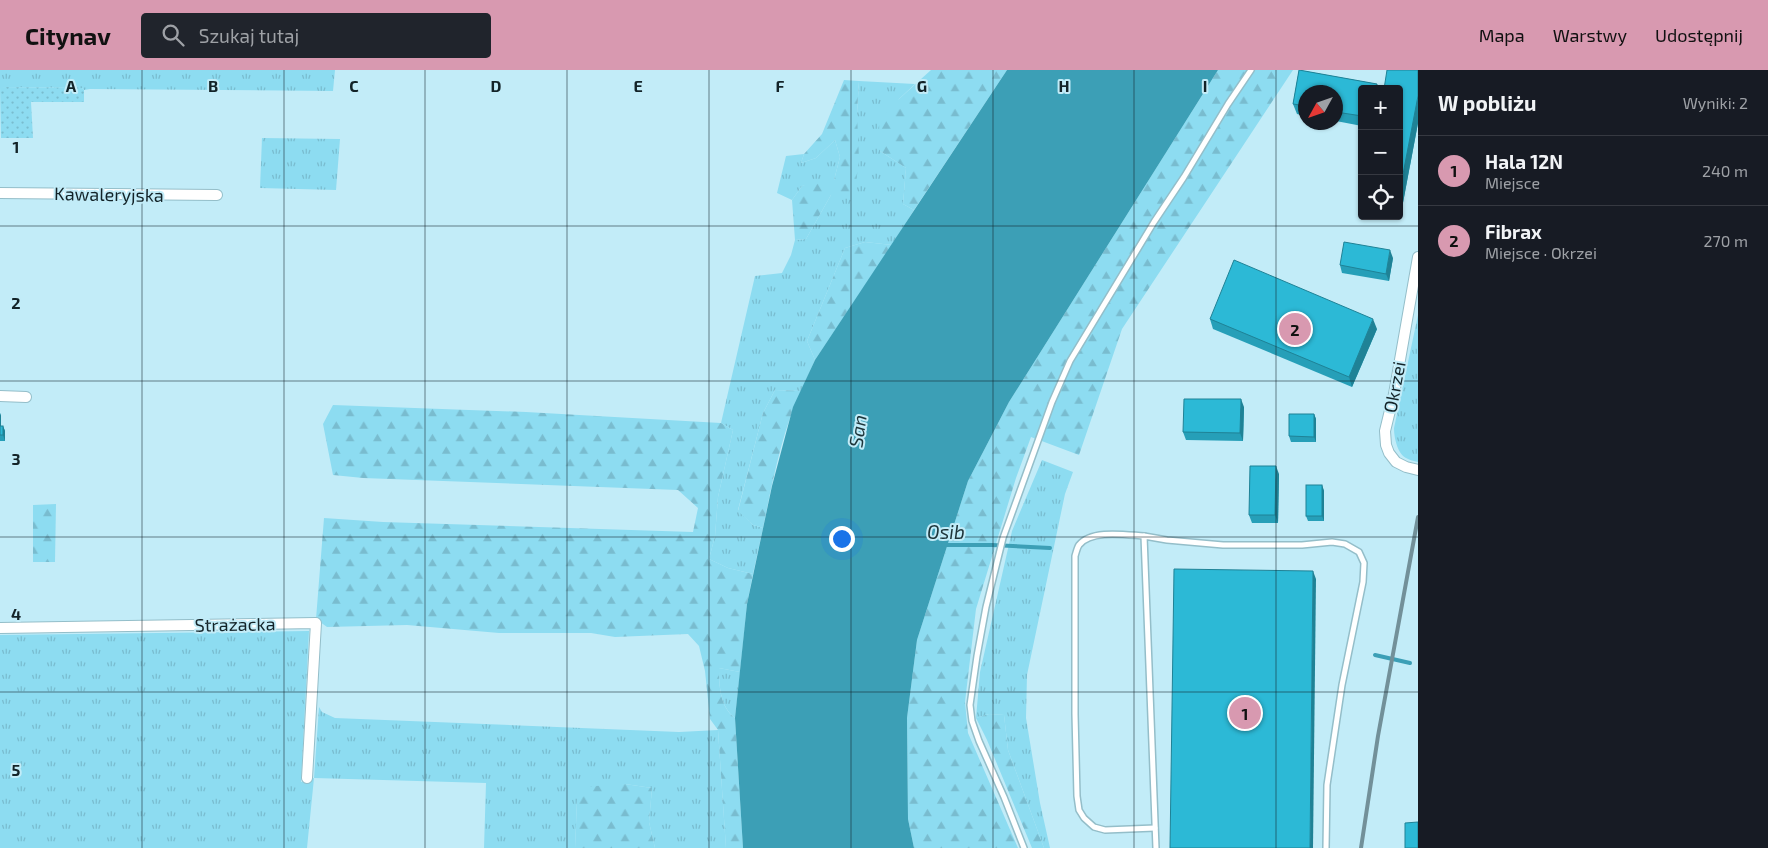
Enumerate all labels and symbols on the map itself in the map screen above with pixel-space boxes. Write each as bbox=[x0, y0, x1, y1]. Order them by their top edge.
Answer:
text: A bbox=[66, 76, 77, 95]
text: B bbox=[208, 76, 218, 95]
text: C bbox=[349, 76, 359, 95]
text: D bbox=[491, 76, 502, 95]
text: E bbox=[633, 76, 643, 95]
text: F bbox=[776, 76, 785, 95]
text: G bbox=[917, 76, 927, 95]
text: H bbox=[1058, 76, 1070, 95]
text: I bbox=[1203, 76, 1207, 95]
north arrow bbox=[1298, 85, 1343, 130]
text: 1 bbox=[13, 137, 19, 156]
street label: Kawaleryjska bbox=[54, 182, 164, 206]
text: 2 bbox=[11, 293, 21, 312]
pin: 2 bbox=[1279, 310, 1311, 348]
street label: Okrzei bbox=[1378, 360, 1410, 414]
water label: San bbox=[843, 413, 871, 449]
text: 3 bbox=[11, 449, 21, 468]
water label: Osib bbox=[927, 520, 965, 543]
your location bbox=[829, 526, 855, 552]
text: 4 bbox=[11, 604, 21, 623]
street label: Strażacka bbox=[194, 612, 276, 636]
pin: 1 bbox=[1229, 694, 1261, 732]
text: 5 bbox=[12, 760, 21, 779]

